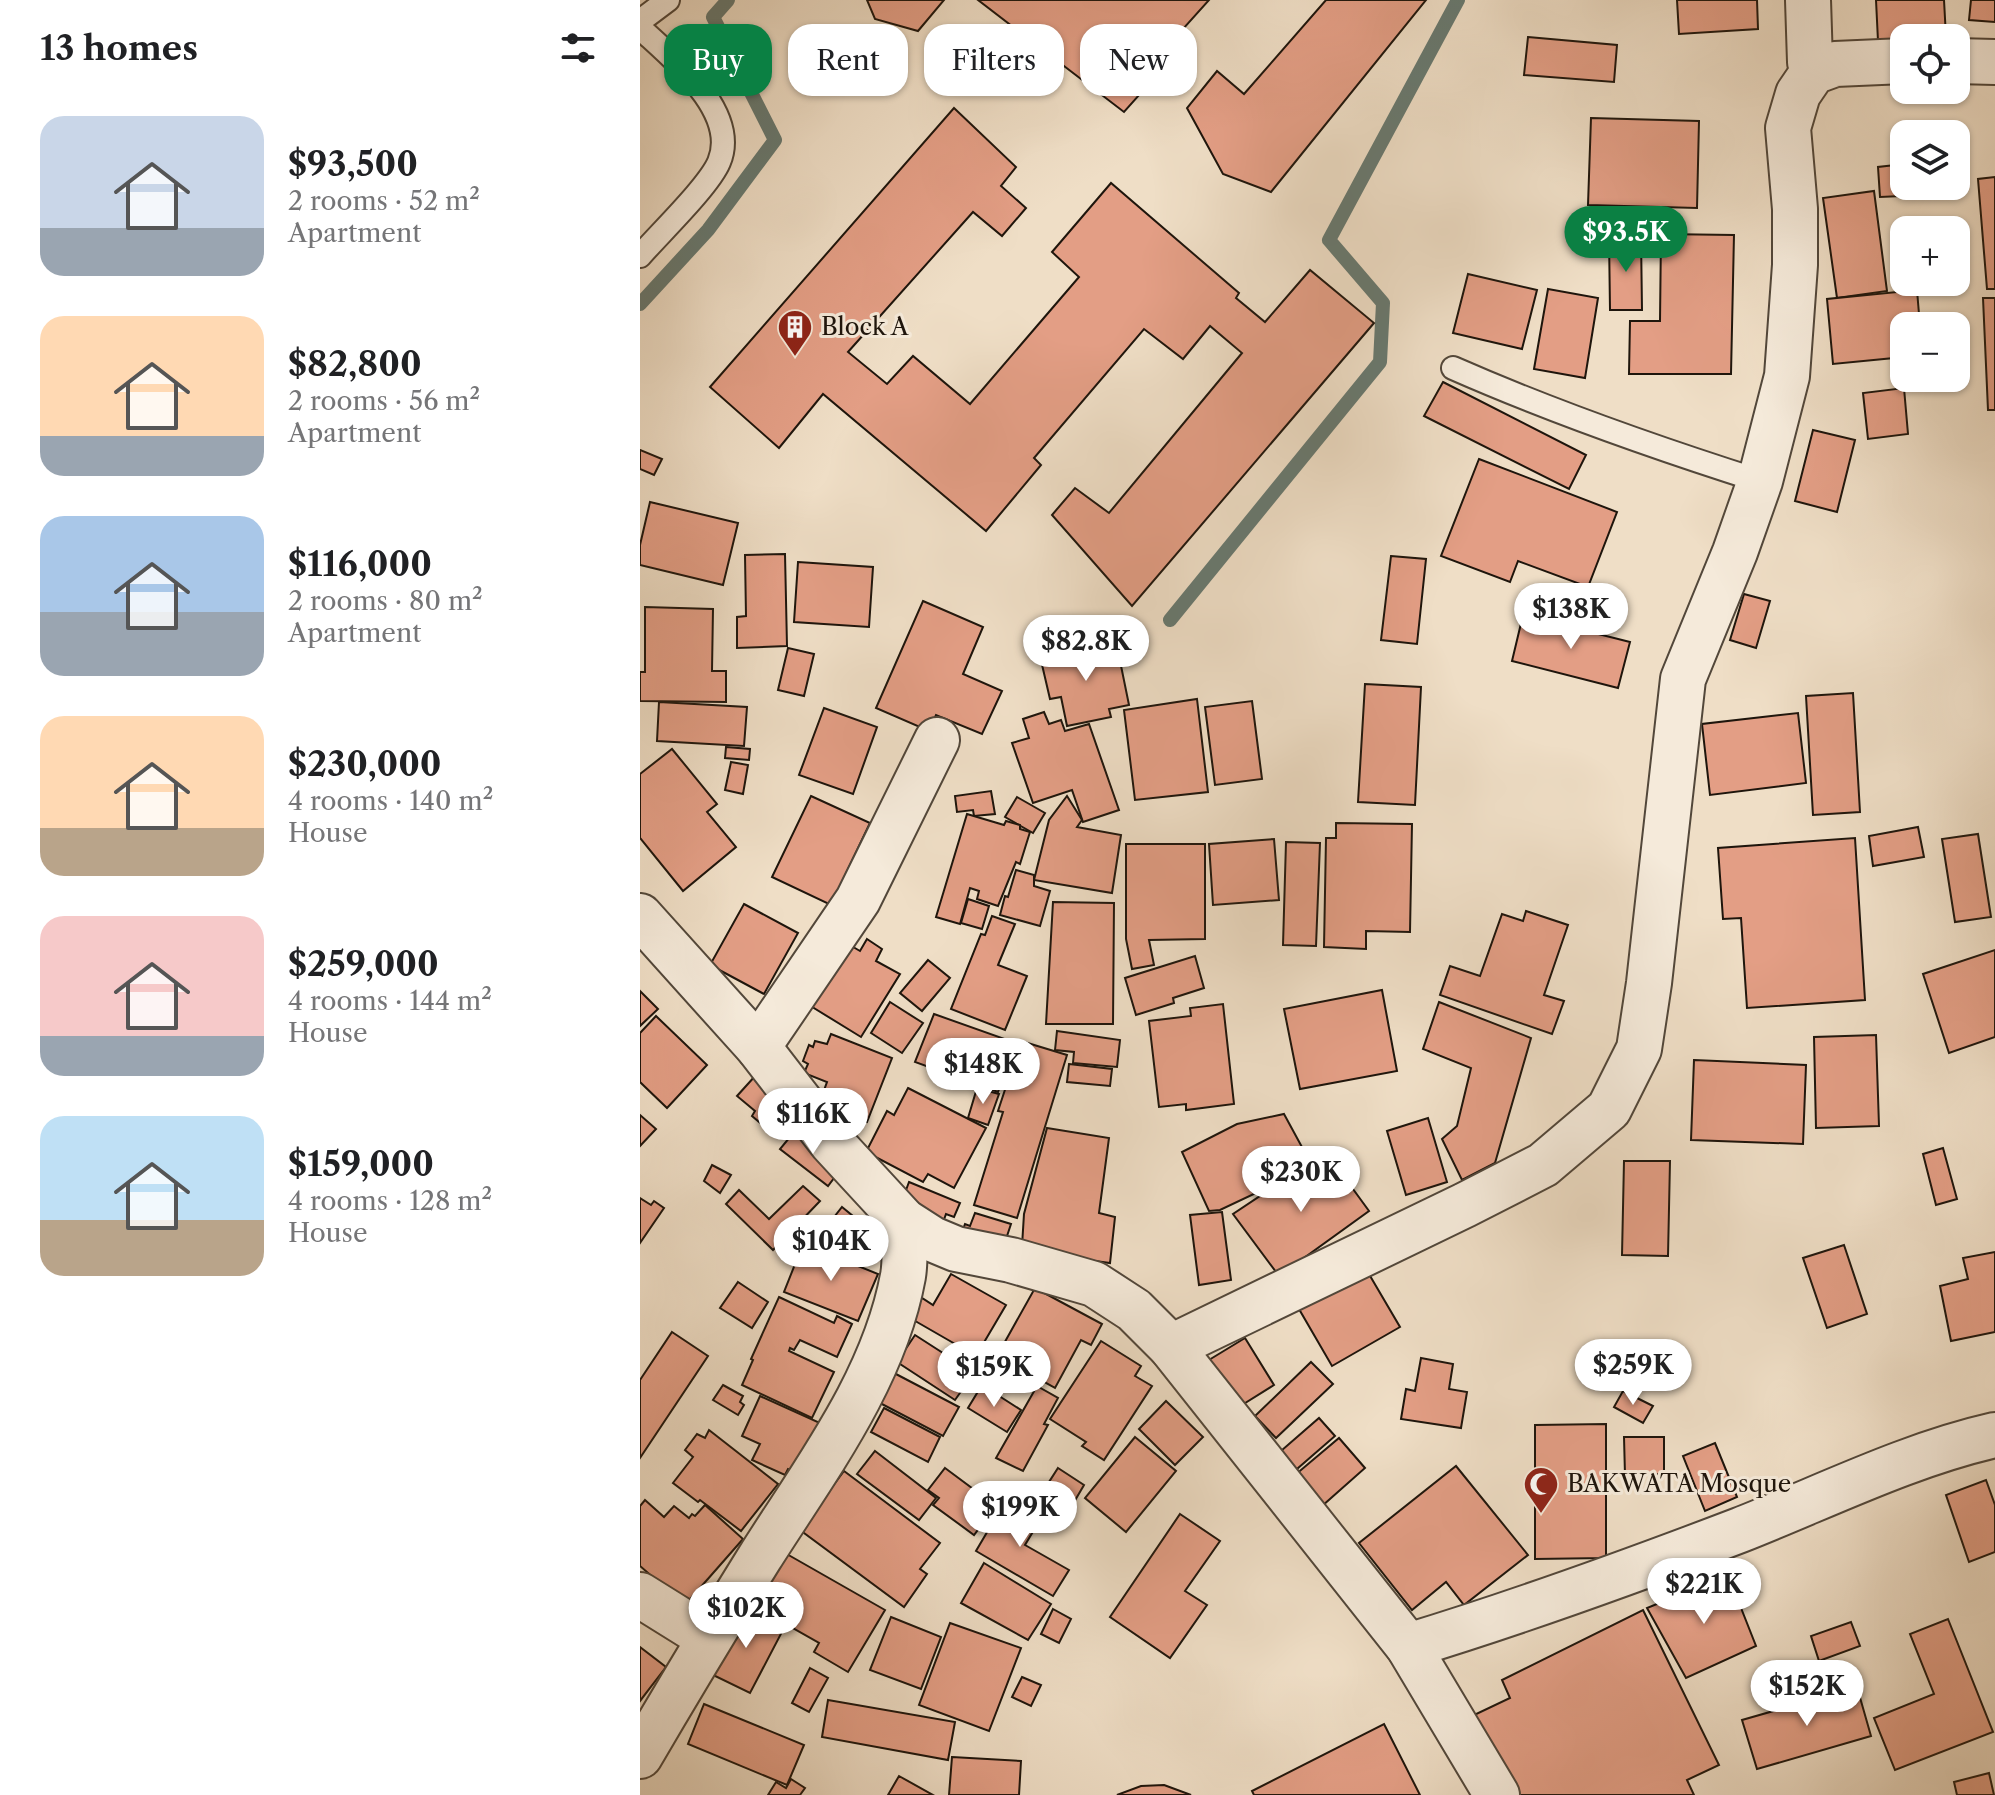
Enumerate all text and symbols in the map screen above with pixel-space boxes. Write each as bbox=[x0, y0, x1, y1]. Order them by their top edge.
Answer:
chip: Buy bbox=[664, 24, 772, 96]
chip: Rent bbox=[788, 24, 908, 96]
chip: Filters bbox=[924, 24, 1064, 96]
chip: New bbox=[1080, 24, 1197, 96]
map controls bbox=[1890, 24, 1970, 392]
button: locate bbox=[1890, 24, 1970, 104]
icon: filters bbox=[556, 26, 600, 70]
text: 13 homes bbox=[40, 27, 198, 69]
button: layers bbox=[1890, 120, 1970, 200]
text: $93,500 bbox=[288, 143, 418, 185]
icon: home bbox=[104, 148, 200, 244]
text: 2 rooms · 52 m² bbox=[288, 185, 480, 217]
pin: $93.5K bbox=[1561, 206, 1691, 274]
text: $93.5K bbox=[1582, 216, 1670, 248]
button: + bbox=[1890, 216, 1970, 296]
text: Apartment bbox=[288, 217, 421, 249]
building icon: Block A bbox=[776, 308, 814, 358]
place label: Block A bbox=[821, 312, 910, 341]
button: − bbox=[1890, 312, 1970, 392]
text: $82,800 bbox=[288, 343, 422, 385]
icon: home bbox=[104, 348, 200, 444]
text: 2 rooms · 56 m² bbox=[288, 385, 480, 417]
text: Apartment bbox=[288, 417, 421, 449]
text: $116,000 bbox=[288, 543, 432, 585]
icon: home bbox=[104, 548, 200, 644]
pin: $138K bbox=[1515, 583, 1627, 651]
text: 2 rooms · 80 m² bbox=[288, 585, 483, 617]
text: $138K bbox=[1532, 593, 1610, 625]
pin: $82.8K bbox=[1021, 615, 1151, 683]
text: Apartment bbox=[288, 617, 421, 649]
text: $82.8K bbox=[1041, 625, 1131, 657]
text: $230,000 bbox=[288, 743, 441, 785]
icon: home bbox=[104, 748, 200, 844]
text: 4 rooms · 140 m² bbox=[288, 785, 493, 817]
text: House bbox=[288, 817, 368, 849]
text: $259,000 bbox=[288, 943, 439, 985]
icon: home bbox=[104, 948, 200, 1044]
text: 4 rooms · 144 m² bbox=[288, 985, 492, 1017]
text: House bbox=[288, 1017, 368, 1049]
pin: $148K bbox=[927, 1038, 1039, 1106]
text: $148K bbox=[944, 1048, 1022, 1080]
pin: $116K bbox=[757, 1088, 869, 1156]
text: $116K bbox=[776, 1098, 850, 1130]
text: $159,000 bbox=[288, 1143, 434, 1185]
pin: $230K bbox=[1245, 1146, 1357, 1214]
icon: home bbox=[104, 1148, 200, 1244]
text: $230K bbox=[1260, 1156, 1342, 1188]
text: 4 rooms · 128 m² bbox=[288, 1185, 492, 1217]
pin: $104K bbox=[775, 1215, 887, 1283]
text: House bbox=[288, 1217, 368, 1249]
text: $104K bbox=[792, 1225, 870, 1257]
pin: $259K bbox=[1577, 1339, 1689, 1407]
pin: $159K bbox=[938, 1341, 1050, 1409]
text: $259K bbox=[1593, 1349, 1673, 1381]
text: $159K bbox=[956, 1351, 1032, 1383]
mosque icon: BAKWATA Mosque bbox=[1522, 1465, 1560, 1515]
place label: BAKWATA Mosque bbox=[1567, 1469, 1791, 1498]
pin: $199K bbox=[964, 1481, 1076, 1549]
text: $199K bbox=[981, 1491, 1059, 1523]
pin: $221K bbox=[1648, 1558, 1760, 1626]
text: $221K bbox=[1665, 1568, 1743, 1600]
pin: $102K bbox=[690, 1582, 802, 1650]
text: $102K bbox=[707, 1592, 785, 1624]
pin: $152K bbox=[1751, 1660, 1863, 1728]
text: $152K bbox=[1769, 1670, 1845, 1702]

